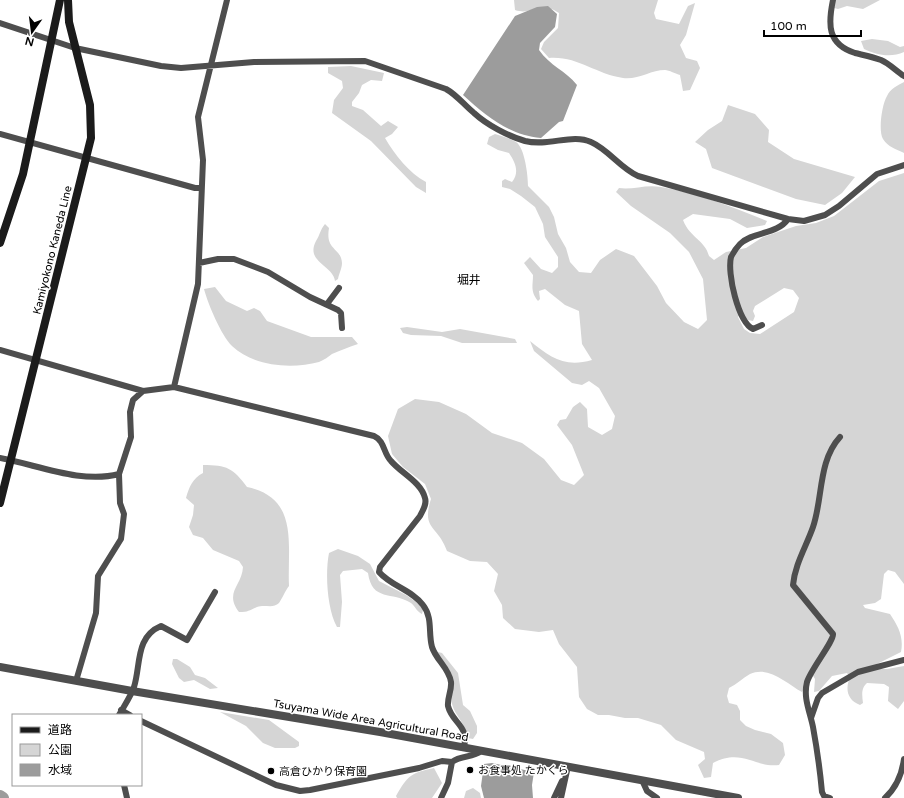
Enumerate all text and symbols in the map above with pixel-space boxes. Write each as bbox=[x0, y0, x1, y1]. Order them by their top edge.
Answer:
north arrow bbox=[12, 12, 52, 52]
scale bar bbox=[764, 12, 861, 38]
text: 100 m bbox=[770, 19, 807, 33]
text: N bbox=[24, 34, 36, 49]
street label: Kamiyokono Kaneda Line bbox=[30, 184, 75, 316]
district label: 堀井 bbox=[457, 273, 481, 287]
street label: Tsuyama Wide Area Agricultural Road bbox=[272, 697, 470, 744]
legend bbox=[12, 714, 142, 786]
text: 道路 bbox=[48, 723, 72, 737]
text: 公園 bbox=[48, 743, 72, 757]
text: 水域 bbox=[48, 763, 72, 777]
place label: お食事処 たかくら bbox=[478, 764, 569, 777]
place label: 高倉ひかり保育園 bbox=[279, 765, 367, 778]
marker: お食事処 たかくら bbox=[465, 765, 475, 775]
marker: 高倉ひかり保育園 bbox=[266, 766, 276, 776]

